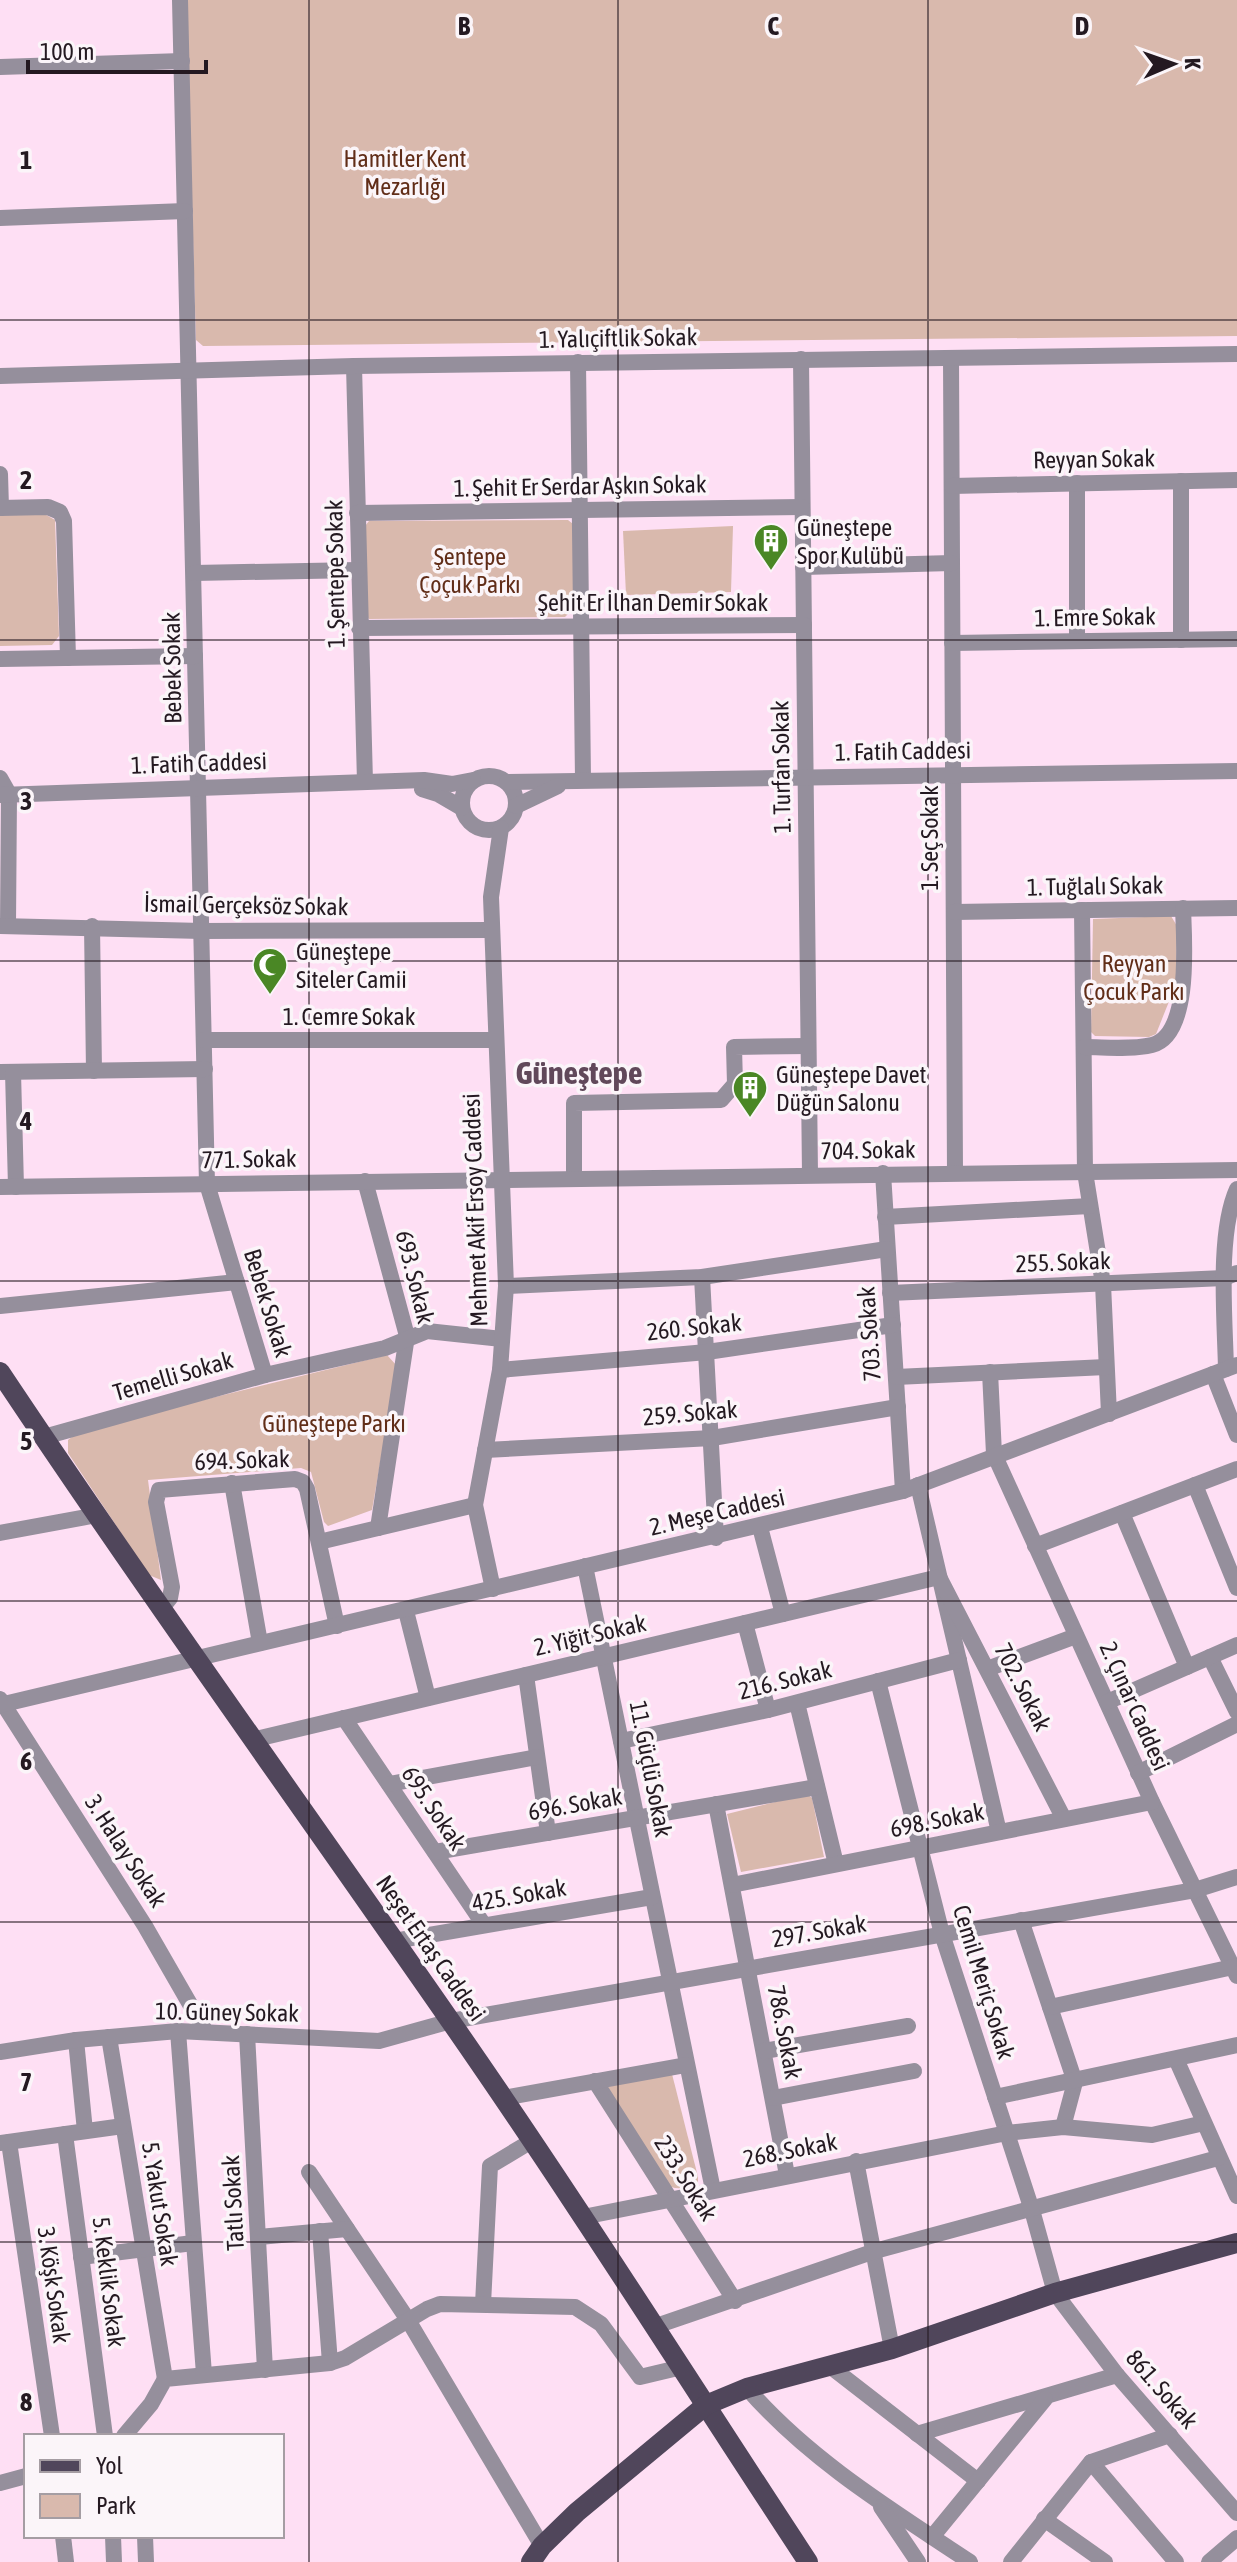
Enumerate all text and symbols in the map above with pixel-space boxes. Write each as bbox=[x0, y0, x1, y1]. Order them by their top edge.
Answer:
text: B bbox=[458, 11, 471, 41]
text: C bbox=[767, 11, 779, 41]
text: D bbox=[1075, 11, 1089, 41]
scale bar bbox=[28, 24, 206, 74]
north arrow bbox=[1133, 24, 1213, 104]
text: 100 m bbox=[40, 38, 94, 65]
text: K bbox=[1180, 57, 1206, 69]
text: 1 bbox=[20, 145, 32, 175]
park label: Hamitler Kent Mezarlığı bbox=[344, 145, 467, 200]
street label: 1. Yalıçiftlik Sokak bbox=[539, 323, 698, 353]
street label: Reyyan Sokak bbox=[1033, 444, 1156, 474]
text: 2 bbox=[20, 465, 32, 495]
street label: 1. Şehit Er Serdar Aşkın Sokak bbox=[453, 470, 707, 502]
street label: 1. Şentepe Sokak bbox=[320, 499, 350, 648]
place label: Güneştepe Spor Kulübü bbox=[797, 514, 904, 569]
building icon: Güneştepe Spor Kulübü bbox=[752, 522, 790, 572]
park label: Şentepe Çoçuk Parkı bbox=[419, 543, 521, 598]
street label: Şehit Er İlhan Demir Sokak bbox=[538, 589, 769, 616]
street label: 1. Emre Sokak bbox=[1034, 602, 1156, 632]
street label: Bebek Sokak bbox=[158, 611, 186, 724]
street label: 1. Turfan Sokak bbox=[766, 700, 796, 834]
street label: 1. Fatih Caddesi bbox=[835, 736, 971, 766]
street label: 1. Fatih Caddesi bbox=[130, 747, 268, 779]
street label: 1. Seç Sokak bbox=[916, 785, 943, 891]
text: 3 bbox=[20, 786, 32, 816]
street label: 1. Tuğlalı Sokak bbox=[1027, 871, 1164, 901]
street label: İsmail Gerçeksöz Sokak bbox=[144, 890, 349, 920]
place label: Güneştepe Siteler Camii bbox=[296, 938, 407, 993]
mosque icon: Güneştepe Siteler Camii bbox=[251, 946, 289, 996]
park label: Reyyan Çocuk Parkı bbox=[1083, 950, 1185, 1005]
street label: 1. Cemre Sokak bbox=[283, 1003, 416, 1030]
district label: Güneştepe bbox=[516, 1054, 642, 1091]
place label: Güneştepe Davet Düğün Salonu bbox=[776, 1061, 927, 1116]
building icon: Güneştepe Davet Düğün Salonu bbox=[731, 1069, 769, 1119]
street label: Mehmet Akif Ersoy Caddesi bbox=[457, 1093, 493, 1327]
text: 4 bbox=[19, 1106, 32, 1136]
street label: 704. Sokak bbox=[820, 1136, 916, 1164]
street label: 771. Sokak bbox=[201, 1145, 297, 1173]
street label: 693. Sokak bbox=[390, 1228, 440, 1327]
street label: Bebek Sokak bbox=[239, 1245, 297, 1361]
street label: 255. Sokak bbox=[1015, 1247, 1111, 1277]
street label: 703. Sokak bbox=[852, 1285, 886, 1382]
street label: 260. Sokak bbox=[645, 1309, 743, 1345]
street label: Temelli Sokak bbox=[110, 1346, 236, 1406]
street label: 259. Sokak bbox=[641, 1395, 739, 1431]
park label: Güneştepe Parkı bbox=[262, 1410, 406, 1437]
text: 5 bbox=[20, 1426, 32, 1456]
street label: 694. Sokak bbox=[194, 1445, 290, 1475]
street label: 2. Meşe Caddesi bbox=[647, 1483, 787, 1541]
street label: 2. Yiğit Sokak bbox=[531, 1609, 649, 1661]
street label: 2. Çınar Caddesi bbox=[1095, 1638, 1175, 1774]
street label: 702. Sokak bbox=[989, 1639, 1057, 1736]
street label: 216. Sokak bbox=[736, 1655, 835, 1705]
street label: 11. Güçlü Sokak bbox=[625, 1699, 678, 1840]
text: 6 bbox=[20, 1746, 32, 1776]
street label: 695. Sokak bbox=[396, 1761, 472, 1855]
street label: 696. Sokak bbox=[526, 1782, 625, 1826]
street label: 3. Halay Sokak bbox=[80, 1790, 172, 1913]
street label: 698. Sokak bbox=[888, 1798, 987, 1842]
street label: Neşet Ertaş Caddesi bbox=[371, 1870, 491, 2026]
street label: 425. Sokak bbox=[470, 1873, 569, 1917]
street label: Cemil Meriç Sokak bbox=[948, 1902, 1020, 2063]
street label: 297. Sokak bbox=[770, 1909, 869, 1953]
street label: 786. Sokak bbox=[763, 1983, 807, 2082]
street label: 10. Güney Sokak bbox=[155, 1997, 299, 2027]
text: 7 bbox=[20, 2067, 32, 2097]
street label: 268. Sokak bbox=[741, 2128, 840, 2172]
street label: 233. Sokak bbox=[649, 2131, 723, 2226]
street label: 5. Yakut Sokak bbox=[137, 2140, 183, 2268]
street label: Tatlı Sokak bbox=[217, 2154, 249, 2252]
street label: 5. Keklik Sokak bbox=[88, 2215, 130, 2349]
street label: 3. Köşk Sokak bbox=[32, 2225, 76, 2345]
street label: 861. Sokak bbox=[1121, 2344, 1204, 2434]
text: 8 bbox=[20, 2387, 32, 2417]
legend bbox=[24, 2434, 284, 2538]
text: Yol bbox=[96, 2452, 124, 2479]
text: Park bbox=[96, 2492, 137, 2519]

